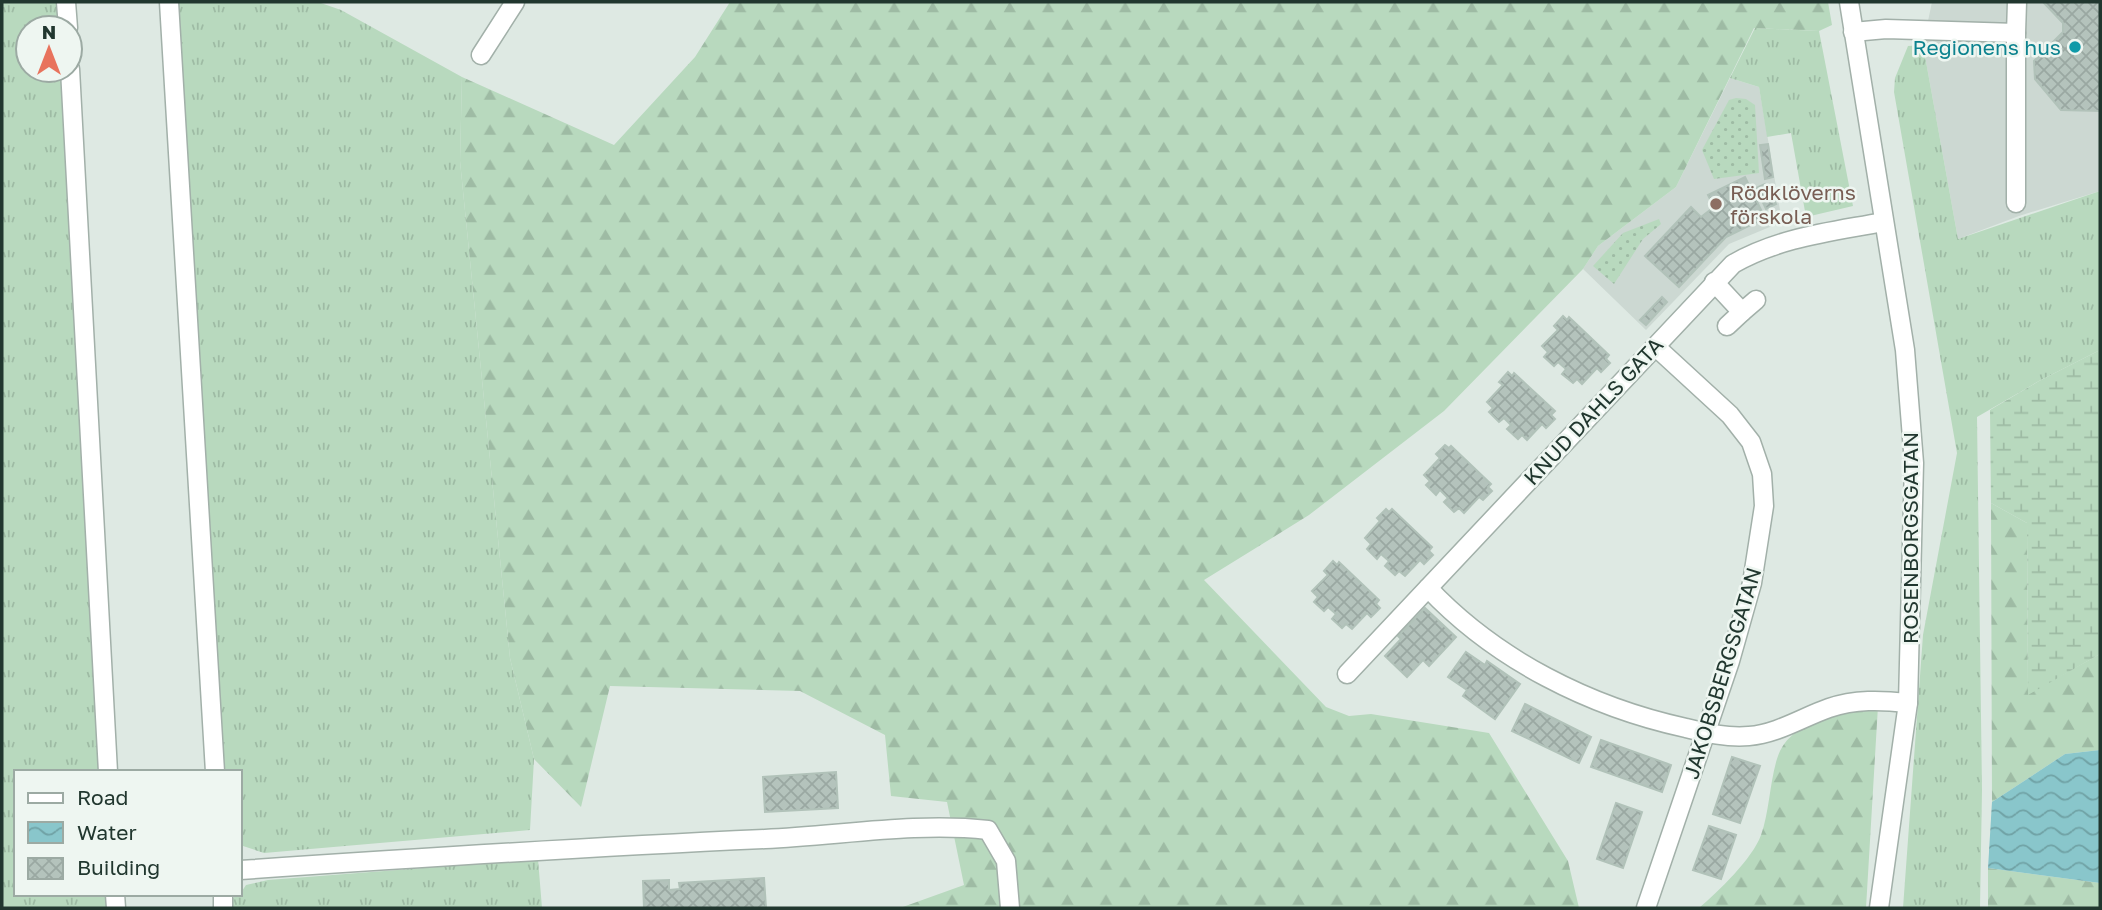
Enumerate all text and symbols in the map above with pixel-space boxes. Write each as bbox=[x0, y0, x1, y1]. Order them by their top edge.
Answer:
north arrow bbox=[14, 14, 84, 84]
text: N bbox=[42, 20, 56, 43]
place label: Regionens hus bbox=[1912, 34, 2061, 60]
marker: Regionens hus bbox=[2067, 39, 2083, 55]
place label: Rödklöverns förskola bbox=[1730, 179, 1856, 229]
marker: Rödklöverns förskola bbox=[1708, 196, 1724, 212]
street label: KNUD DAHLS GATA bbox=[1518, 332, 1668, 490]
street label: ROSENBORGSGATAN bbox=[1897, 432, 1923, 644]
street label: JAKOBSBERGSGATAN bbox=[1677, 564, 1767, 782]
legend bbox=[14, 770, 242, 896]
text: Road bbox=[77, 784, 128, 810]
text: Water bbox=[77, 819, 137, 845]
text: Building bbox=[77, 854, 160, 880]

